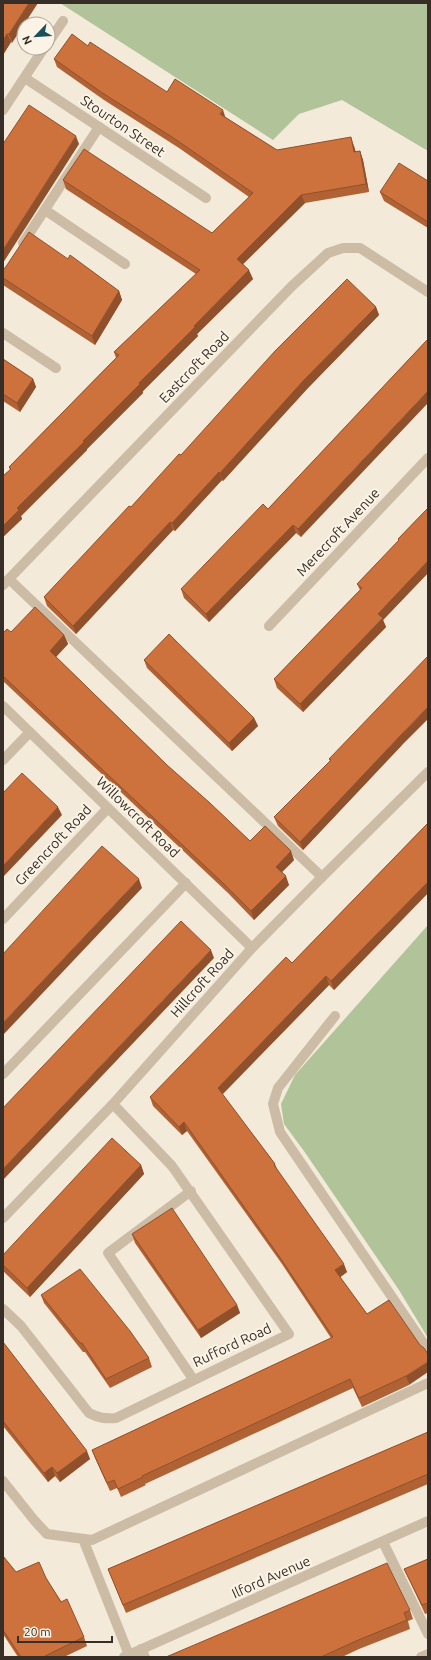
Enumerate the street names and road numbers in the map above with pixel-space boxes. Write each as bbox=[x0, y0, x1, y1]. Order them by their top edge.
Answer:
street label: Stourton Street bbox=[78, 92, 169, 160]
street label: Eastcroft Road bbox=[156, 328, 232, 406]
street label: Merecroft Avenue bbox=[293, 485, 383, 579]
street label: Willowcroft Road bbox=[93, 773, 183, 861]
street label: Greencroft Road bbox=[12, 801, 94, 889]
street label: Hillcroft Road bbox=[167, 945, 237, 1021]
street label: Rufford Road bbox=[190, 1320, 274, 1370]
street label: Ilford Avenue bbox=[229, 1552, 313, 1602]

